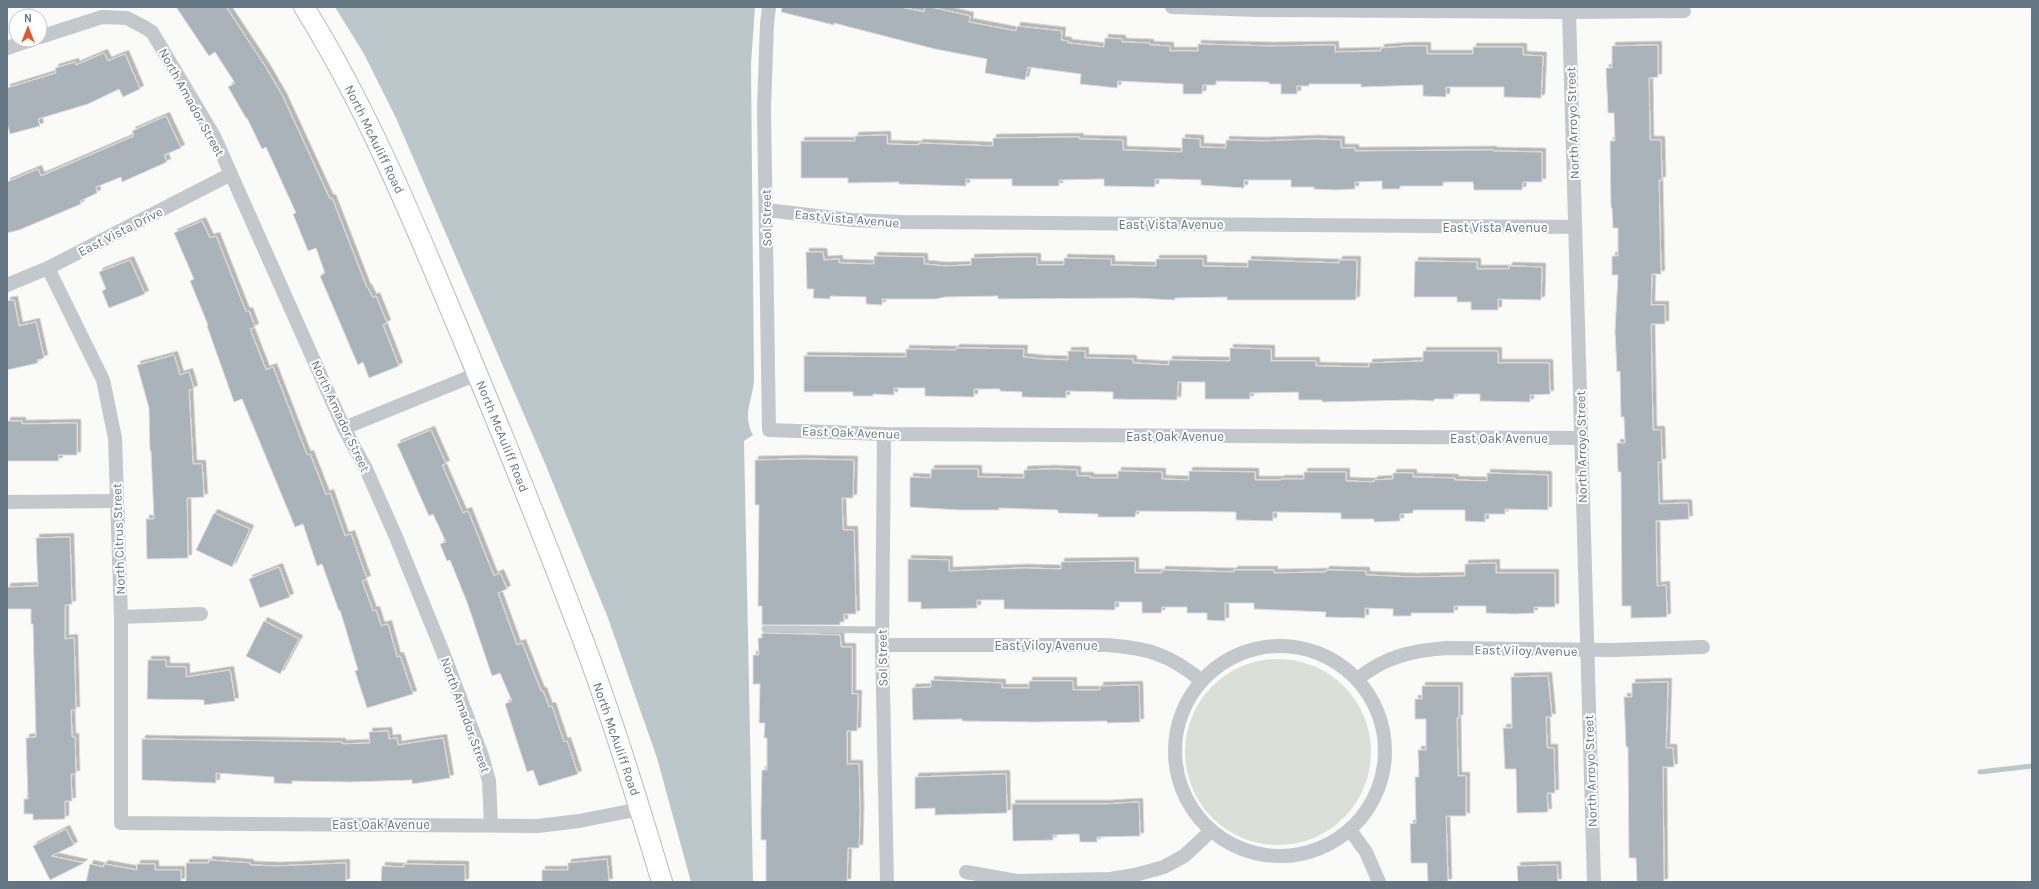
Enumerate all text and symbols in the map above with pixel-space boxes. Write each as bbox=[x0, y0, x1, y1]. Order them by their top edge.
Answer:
north arrow bbox=[8, 8, 48, 48]
text: N bbox=[24, 12, 32, 25]
street label: North Amador Street bbox=[156, 45, 228, 159]
street label: North Arroyo Street bbox=[1563, 66, 1582, 179]
street label: North McAuliff Road bbox=[342, 82, 407, 196]
street label: Sol Street bbox=[758, 189, 774, 247]
street label: East Vista Drive bbox=[75, 204, 165, 259]
street label: East Vista Avenue bbox=[794, 206, 900, 231]
street label: East Vista Avenue bbox=[1118, 217, 1224, 232]
street label: East Vista Avenue bbox=[1442, 220, 1548, 235]
street label: North Amador Street bbox=[308, 358, 373, 475]
street label: North McAuliff Road bbox=[473, 378, 532, 494]
street label: North Arroyo Street bbox=[1573, 391, 1590, 503]
street label: East Oak Avenue bbox=[802, 423, 901, 442]
street label: East Oak Avenue bbox=[1126, 429, 1224, 444]
street label: East Oak Avenue bbox=[1450, 431, 1548, 446]
street label: North Citrus Street bbox=[109, 483, 128, 595]
street label: Sol Street bbox=[874, 629, 890, 687]
street label: East Viloy Avenue bbox=[994, 638, 1098, 653]
street label: East Viloy Avenue bbox=[1474, 642, 1578, 659]
street label: North Amador Street bbox=[438, 655, 493, 775]
street label: North McAuliff Road bbox=[590, 680, 643, 798]
street label: North Arroyo Street bbox=[1581, 714, 1600, 827]
street label: East Oak Avenue bbox=[332, 817, 430, 832]

